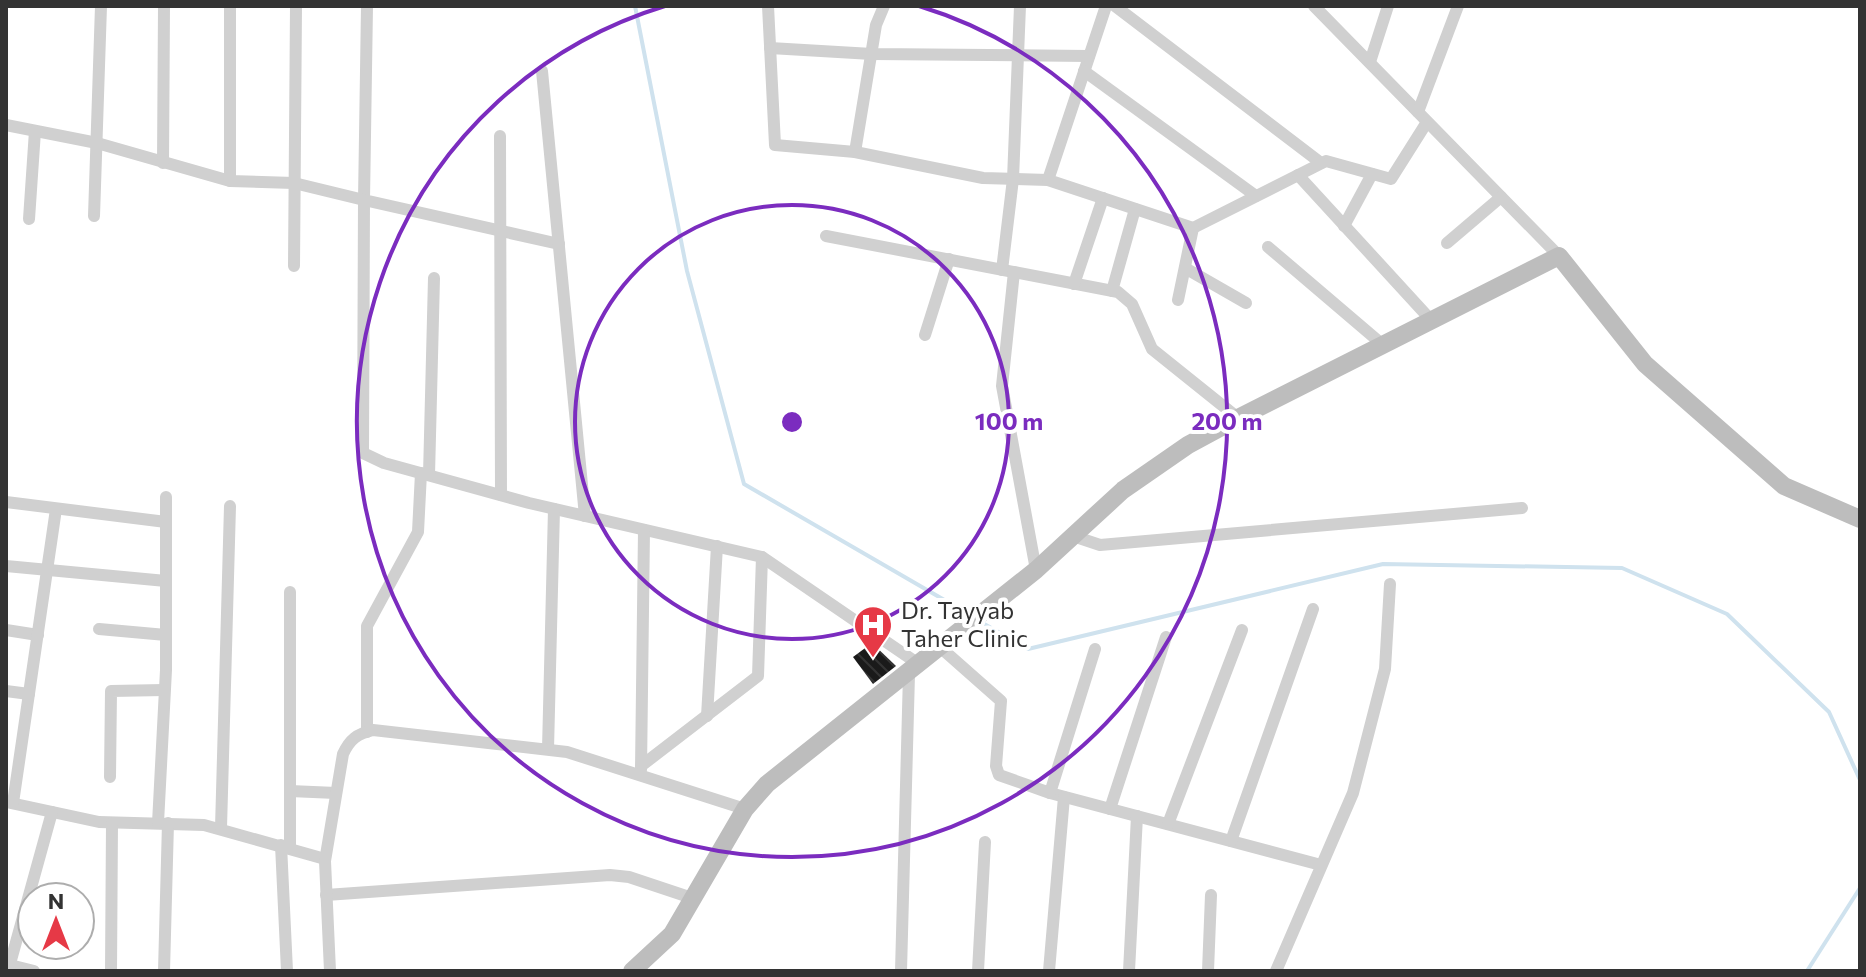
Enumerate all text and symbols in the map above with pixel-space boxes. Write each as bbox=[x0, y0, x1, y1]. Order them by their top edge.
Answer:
text: 100 m bbox=[975, 406, 1043, 435]
text: 200 m bbox=[1192, 406, 1262, 435]
centre of rings bbox=[778, 408, 806, 436]
place label: Dr. Tayyab Taher Clinic bbox=[901, 595, 1028, 652]
hospital icon: Dr. Tayyab Taher Clinic bbox=[852, 604, 894, 659]
north arrow bbox=[16, 881, 96, 961]
text: N bbox=[48, 887, 64, 914]

